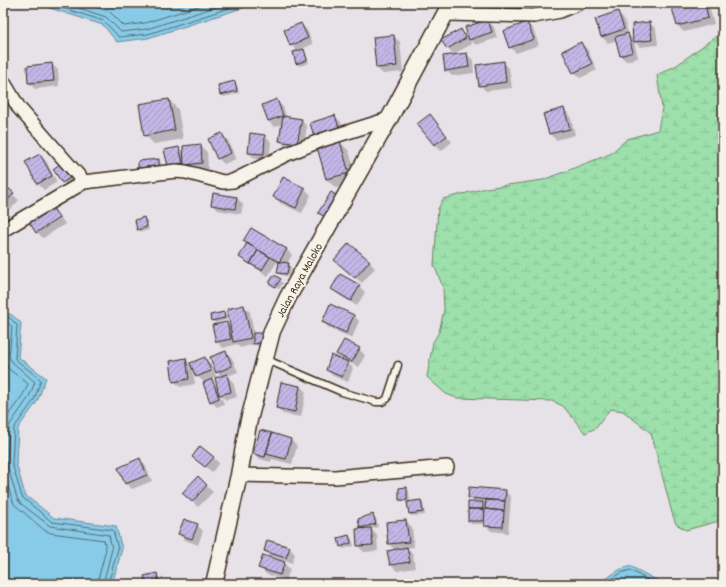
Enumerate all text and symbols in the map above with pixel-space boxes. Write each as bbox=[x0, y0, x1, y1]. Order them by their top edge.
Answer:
street label: Jalan Raya Maloko bbox=[273, 240, 328, 321]

